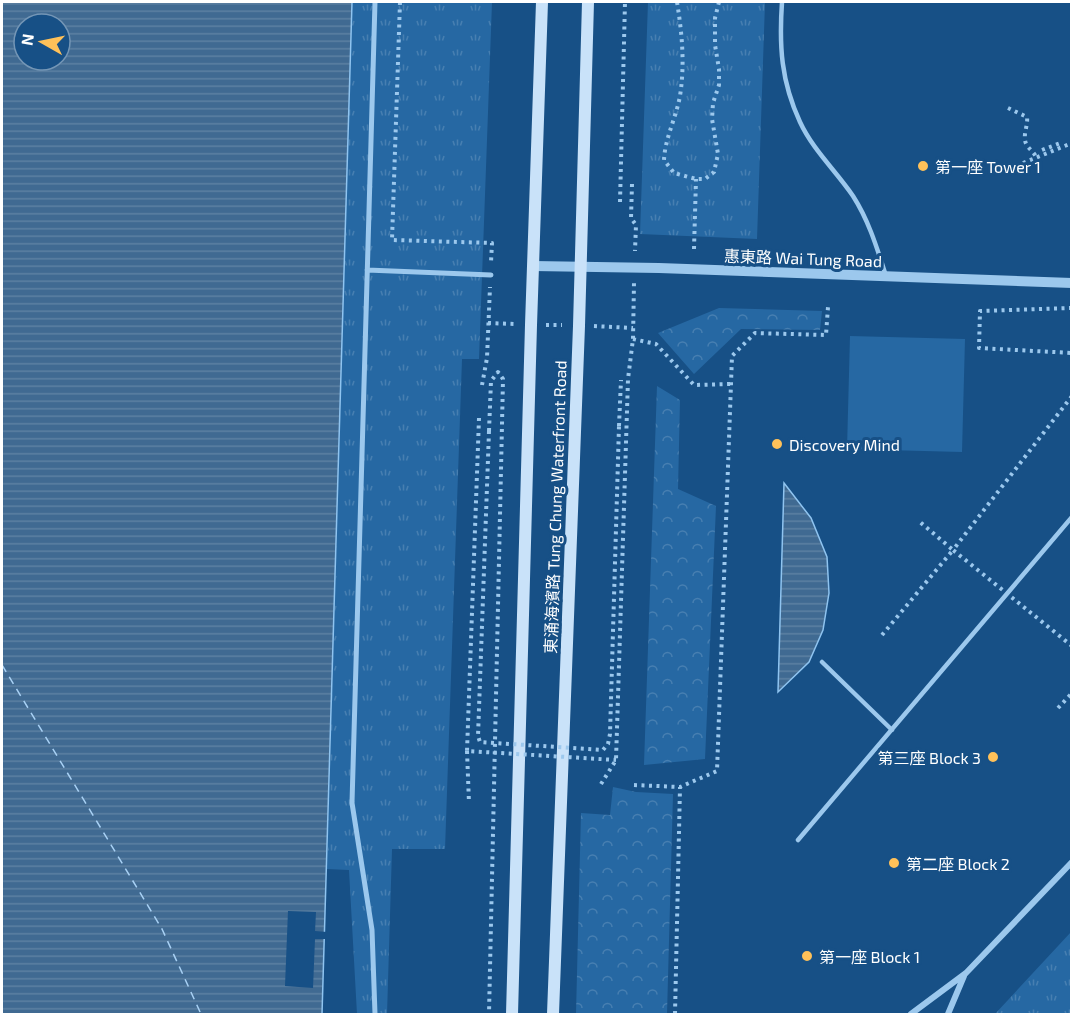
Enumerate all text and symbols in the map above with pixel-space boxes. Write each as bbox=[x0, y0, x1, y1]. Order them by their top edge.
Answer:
north arrow bbox=[12, 12, 72, 72]
text: N bbox=[16, 32, 37, 47]
place label: 第一座 Tower 1 bbox=[935, 157, 1041, 176]
marker: 第一座 Tower 1 bbox=[916, 159, 930, 173]
street label: 惠東路 Wai Tung Road bbox=[724, 246, 882, 270]
street label: 東涌海濱路 Tung Chung Waterfront Road bbox=[540, 360, 570, 654]
place label: Discovery Mind bbox=[789, 435, 900, 454]
marker: Discovery Mind bbox=[770, 437, 784, 451]
place label: 第三座 Block 3 bbox=[877, 748, 981, 767]
marker: 第三座 Block 3 bbox=[986, 750, 1000, 764]
place label: 第二座 Block 2 bbox=[906, 854, 1010, 873]
marker: 第二座 Block 2 bbox=[887, 856, 901, 870]
place label: 第一座 Block 1 bbox=[819, 947, 920, 966]
marker: 第一座 Block 1 bbox=[800, 949, 814, 963]

